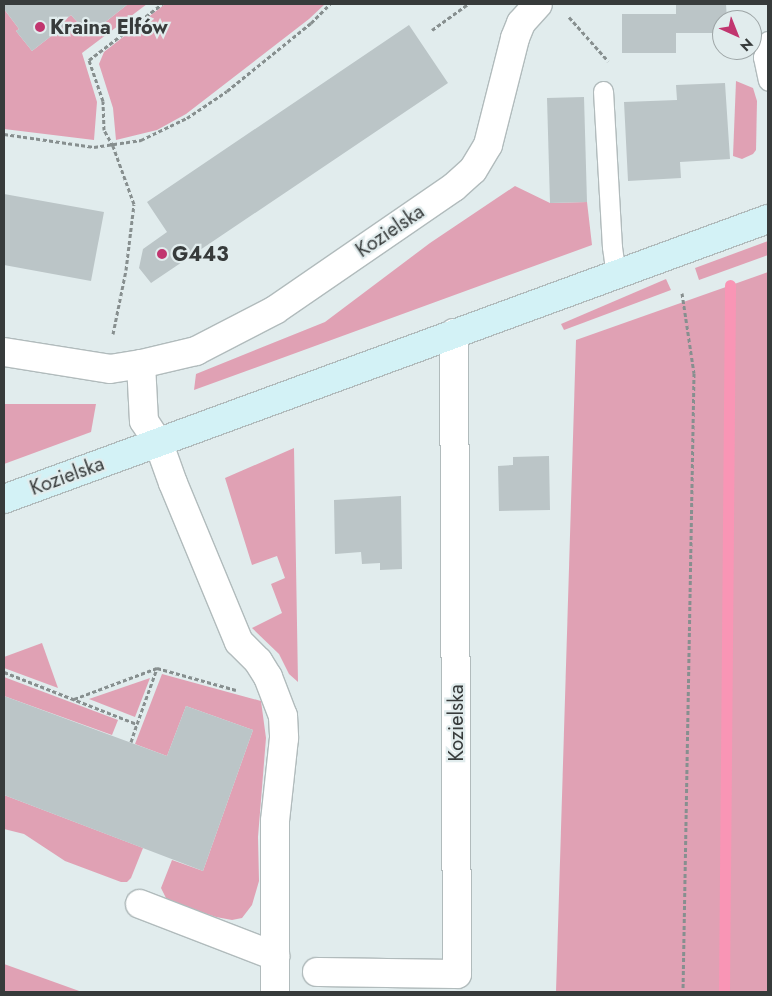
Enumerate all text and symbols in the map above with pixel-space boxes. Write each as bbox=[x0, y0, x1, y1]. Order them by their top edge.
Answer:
north arrow bbox=[712, 10, 762, 60]
place label: Kraina Elfów bbox=[50, 15, 168, 39]
marker: Kraina Elfów bbox=[34, 21, 46, 33]
text: N bbox=[736, 34, 758, 56]
street label: Kozielska bbox=[351, 199, 429, 263]
place label: G443 bbox=[172, 242, 229, 266]
marker: G443 bbox=[156, 248, 168, 260]
street label: Kozielska bbox=[27, 452, 107, 500]
street label: Kozielska bbox=[444, 684, 468, 762]

